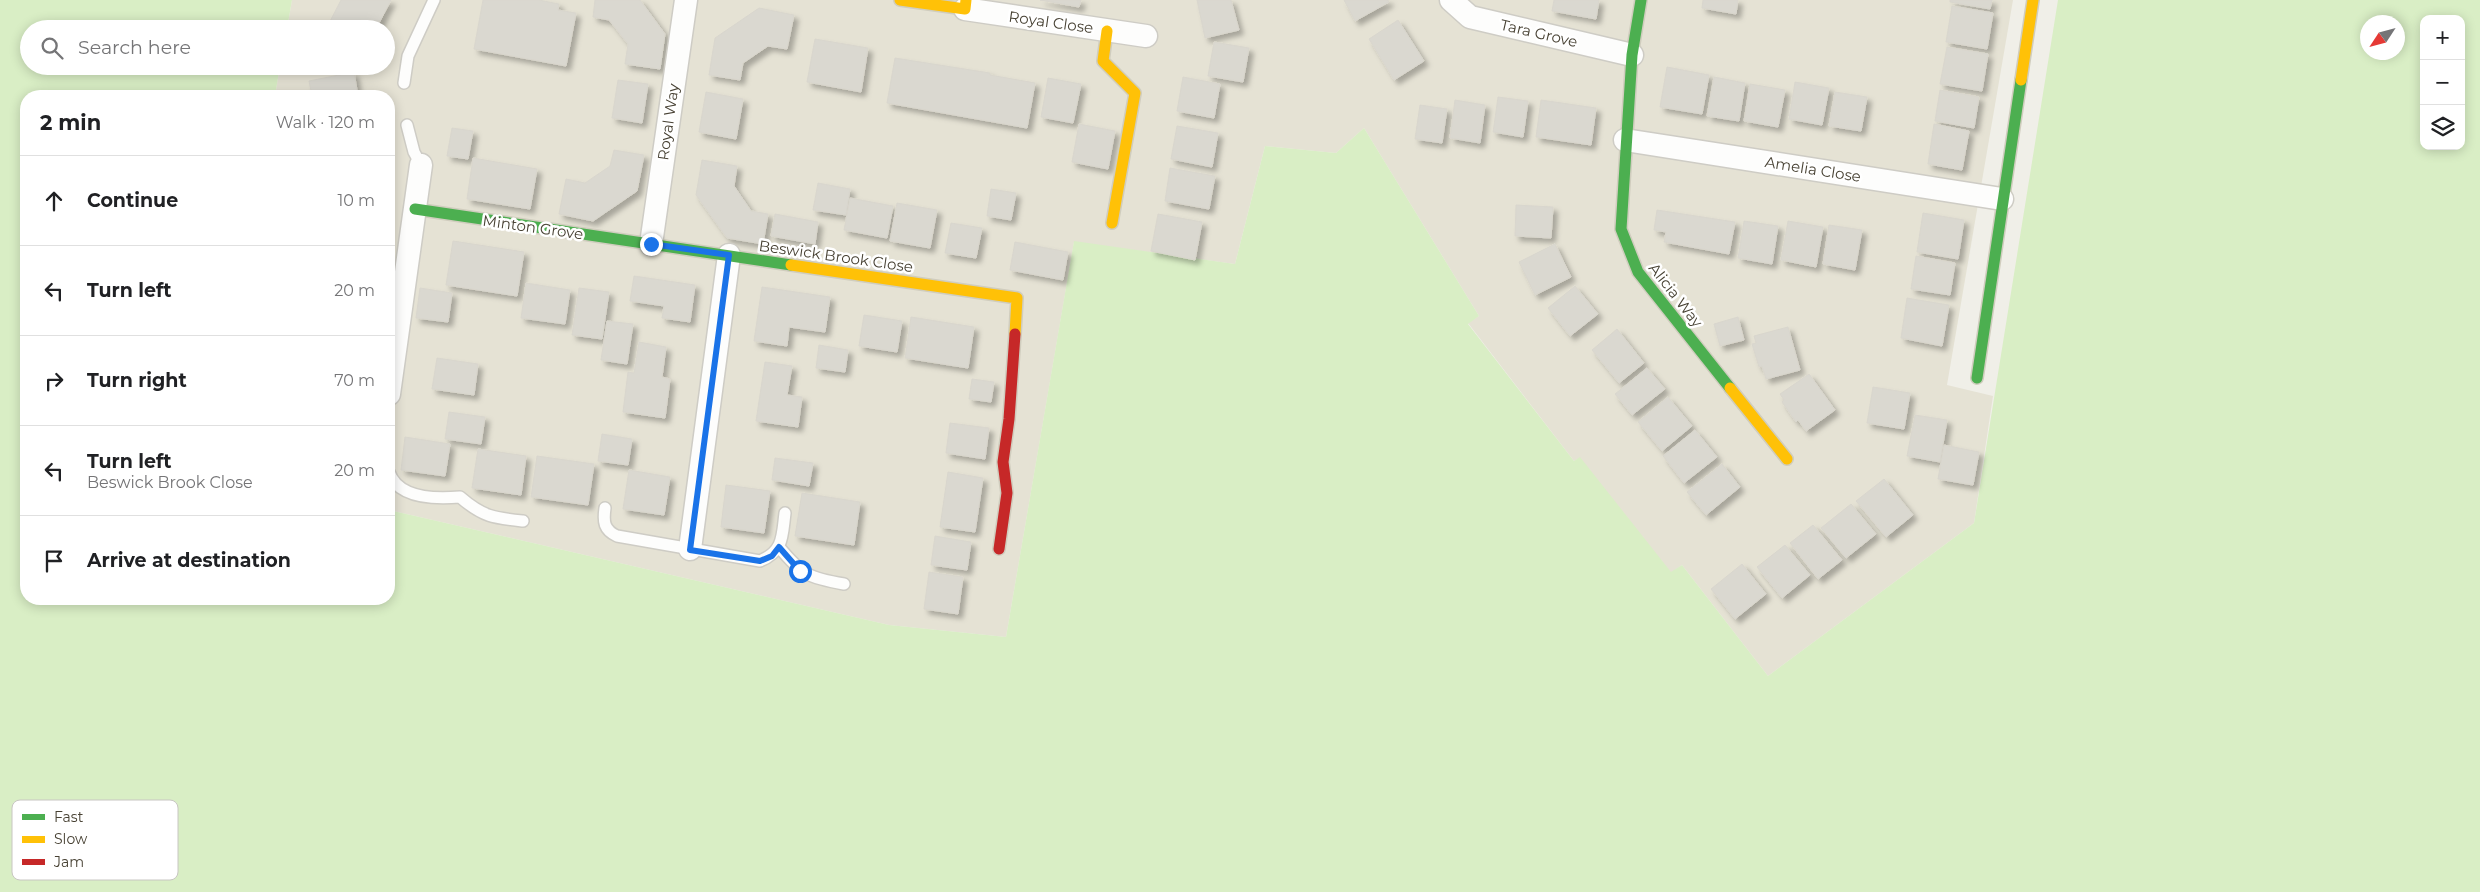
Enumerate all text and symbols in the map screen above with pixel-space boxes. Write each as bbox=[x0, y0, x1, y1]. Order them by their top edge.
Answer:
street label: Royal Close bbox=[1008, 7, 1094, 37]
street label: Tara Grove bbox=[1498, 15, 1580, 51]
north arrow bbox=[2360, 15, 2405, 60]
map controls bbox=[2420, 15, 2465, 150]
button: + bbox=[2420, 15, 2465, 60]
search box bbox=[20, 20, 395, 75]
icon: search bbox=[38, 34, 66, 62]
text: Search here bbox=[78, 36, 191, 59]
button: − bbox=[2420, 60, 2465, 105]
street label: Royal Way bbox=[653, 82, 683, 162]
button: layers bbox=[2420, 105, 2465, 150]
text: 2 min bbox=[40, 110, 101, 135]
text: Walk · 120 m bbox=[276, 113, 375, 132]
street label: Amelia Close bbox=[1764, 152, 1862, 186]
icon: ahead bbox=[40, 187, 68, 215]
text: Continue bbox=[87, 189, 178, 212]
text: 10 m bbox=[337, 191, 375, 210]
street label: Minton Grove bbox=[481, 211, 585, 243]
route end bbox=[640, 233, 663, 256]
street label: Beswick Brook Close bbox=[758, 236, 914, 276]
street label: Alicia Way bbox=[1645, 259, 1708, 332]
icon: left bbox=[40, 277, 68, 305]
text: Turn left bbox=[87, 279, 172, 302]
text: 20 m bbox=[334, 281, 375, 300]
icon: right bbox=[40, 367, 68, 395]
text: Turn right bbox=[87, 369, 187, 392]
text: 70 m bbox=[334, 371, 375, 390]
text: Turn left bbox=[87, 450, 172, 473]
icon: left bbox=[40, 457, 68, 485]
text: 20 m bbox=[334, 461, 375, 480]
text: Beswick Brook Close bbox=[87, 473, 253, 492]
icon: arrive bbox=[40, 547, 68, 575]
text: Arrive at destination bbox=[87, 549, 291, 572]
route start bbox=[789, 560, 812, 583]
legend bbox=[12, 800, 178, 880]
text: Fast bbox=[54, 808, 84, 826]
text: Slow bbox=[54, 830, 88, 848]
text: Jam bbox=[53, 853, 84, 871]

